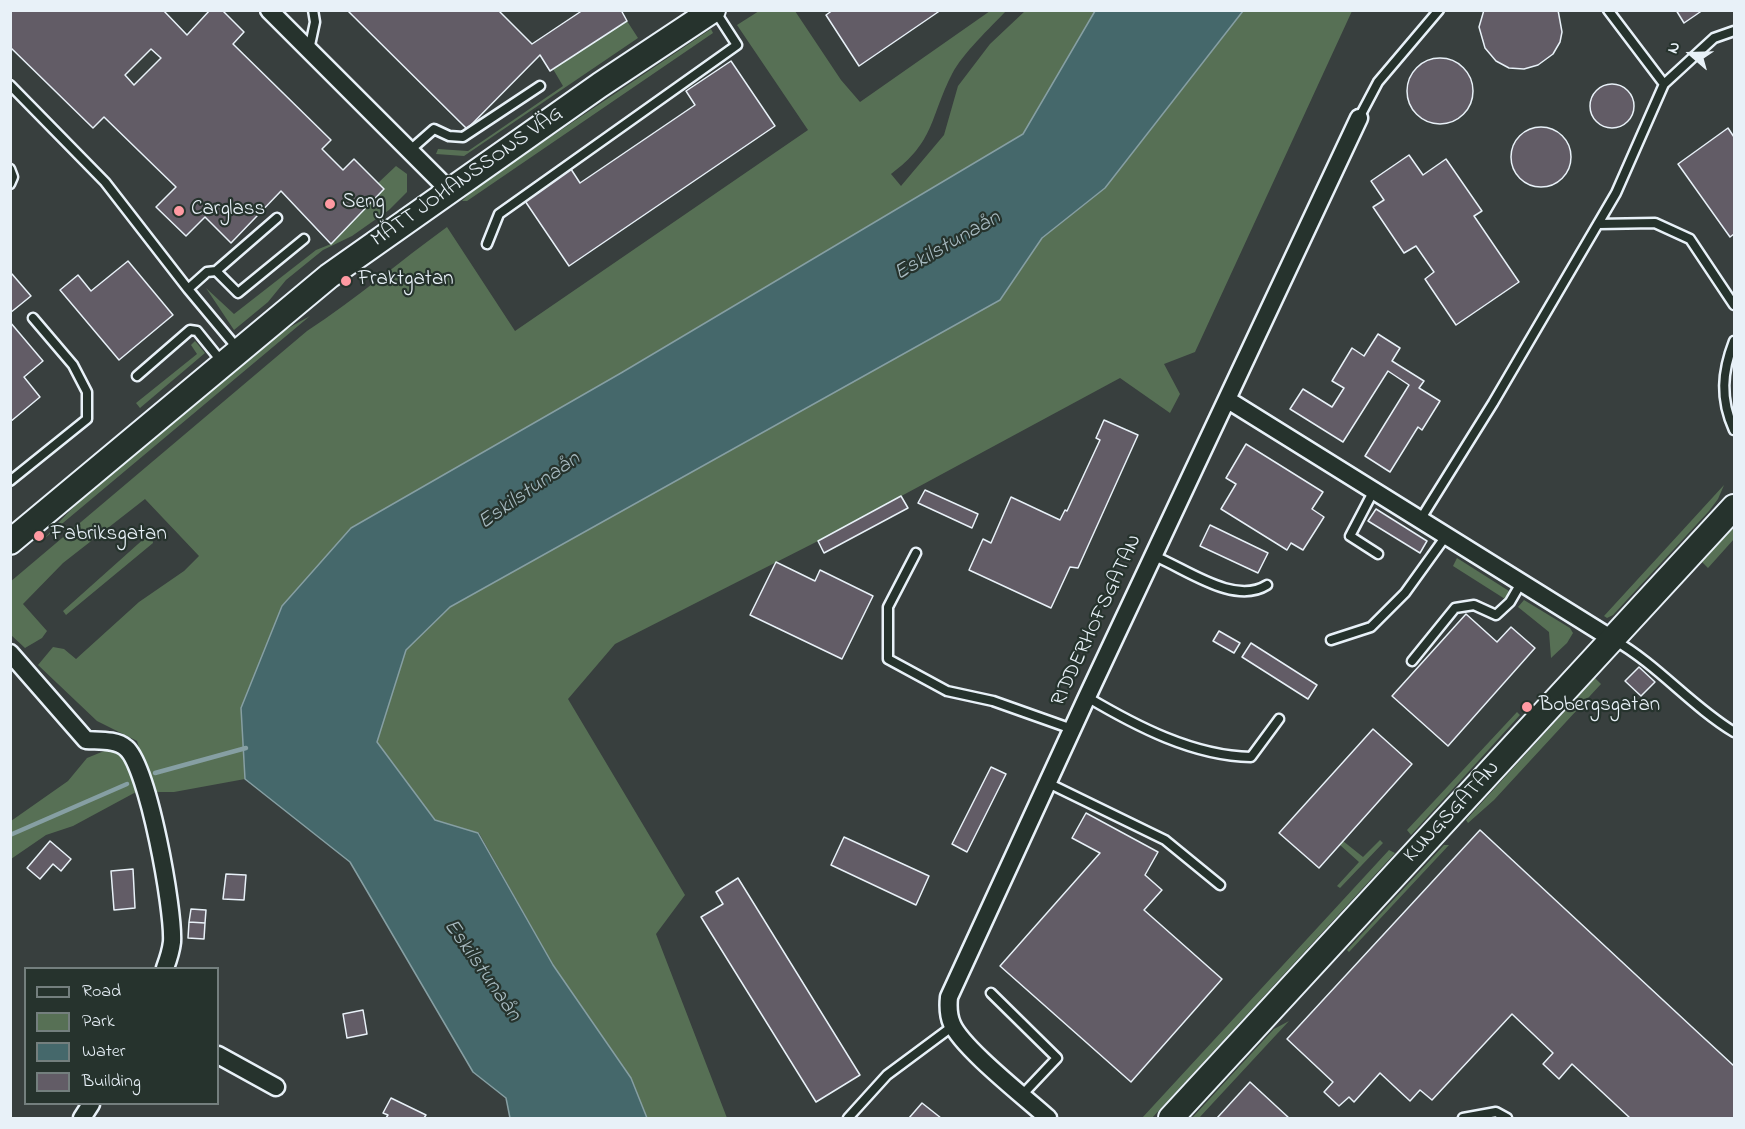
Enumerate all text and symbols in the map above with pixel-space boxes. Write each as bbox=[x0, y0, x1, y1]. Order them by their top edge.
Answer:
north arrow bbox=[1661, 24, 1721, 84]
text: N bbox=[1661, 39, 1687, 57]
street label: MÅTT JOHANSSONS VÄG bbox=[367, 102, 569, 254]
place label: Seng bbox=[342, 191, 385, 217]
marker: Seng bbox=[323, 197, 337, 211]
place label: Carglass bbox=[191, 198, 265, 224]
marker: Carglass bbox=[172, 204, 186, 218]
water label: Eskilstunaån bbox=[890, 206, 1006, 288]
place label: Fraktgatan bbox=[358, 268, 454, 294]
marker: Fraktgatan bbox=[339, 274, 353, 288]
water label: Eskilstunaån bbox=[474, 447, 586, 537]
place label: Fabriksgatan bbox=[51, 523, 167, 549]
marker: Fabriksgatan bbox=[32, 529, 46, 543]
street label: RIDDERHOFSGATAN bbox=[1047, 531, 1149, 711]
place label: Bobergsgatan bbox=[1539, 694, 1660, 720]
marker: Bobergsgatan bbox=[1520, 700, 1534, 714]
street label: KUNGSGATAN bbox=[1400, 757, 1506, 869]
water label: Eskilstunaån bbox=[436, 915, 526, 1027]
legend bbox=[24, 967, 219, 1105]
text: Road bbox=[82, 979, 121, 1005]
text: Park bbox=[82, 1009, 115, 1035]
text: Water bbox=[82, 1039, 125, 1065]
text: Building bbox=[82, 1069, 141, 1095]

